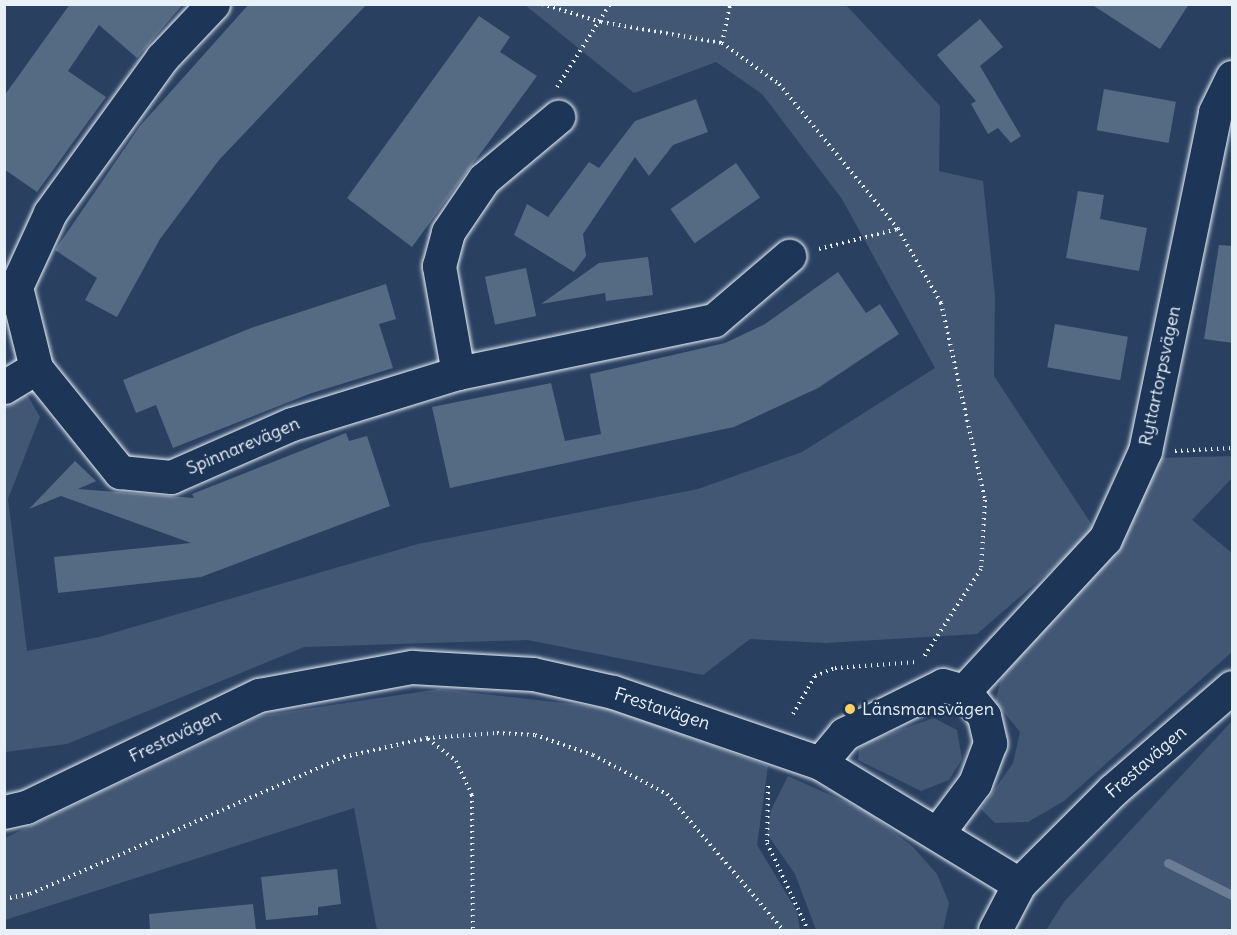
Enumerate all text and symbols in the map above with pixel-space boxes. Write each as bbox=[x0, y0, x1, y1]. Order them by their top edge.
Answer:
street label: Ryttartorpsvägen bbox=[1135, 304, 1185, 448]
street label: Spinnarevägen bbox=[183, 412, 303, 480]
street label: Frestavägen bbox=[611, 683, 713, 735]
place label: Länsmansvägen bbox=[862, 698, 994, 720]
marker: Länsmansvägen bbox=[843, 702, 857, 716]
street label: Frestavägen bbox=[126, 704, 224, 768]
street label: Frestavägen bbox=[1101, 721, 1191, 803]

